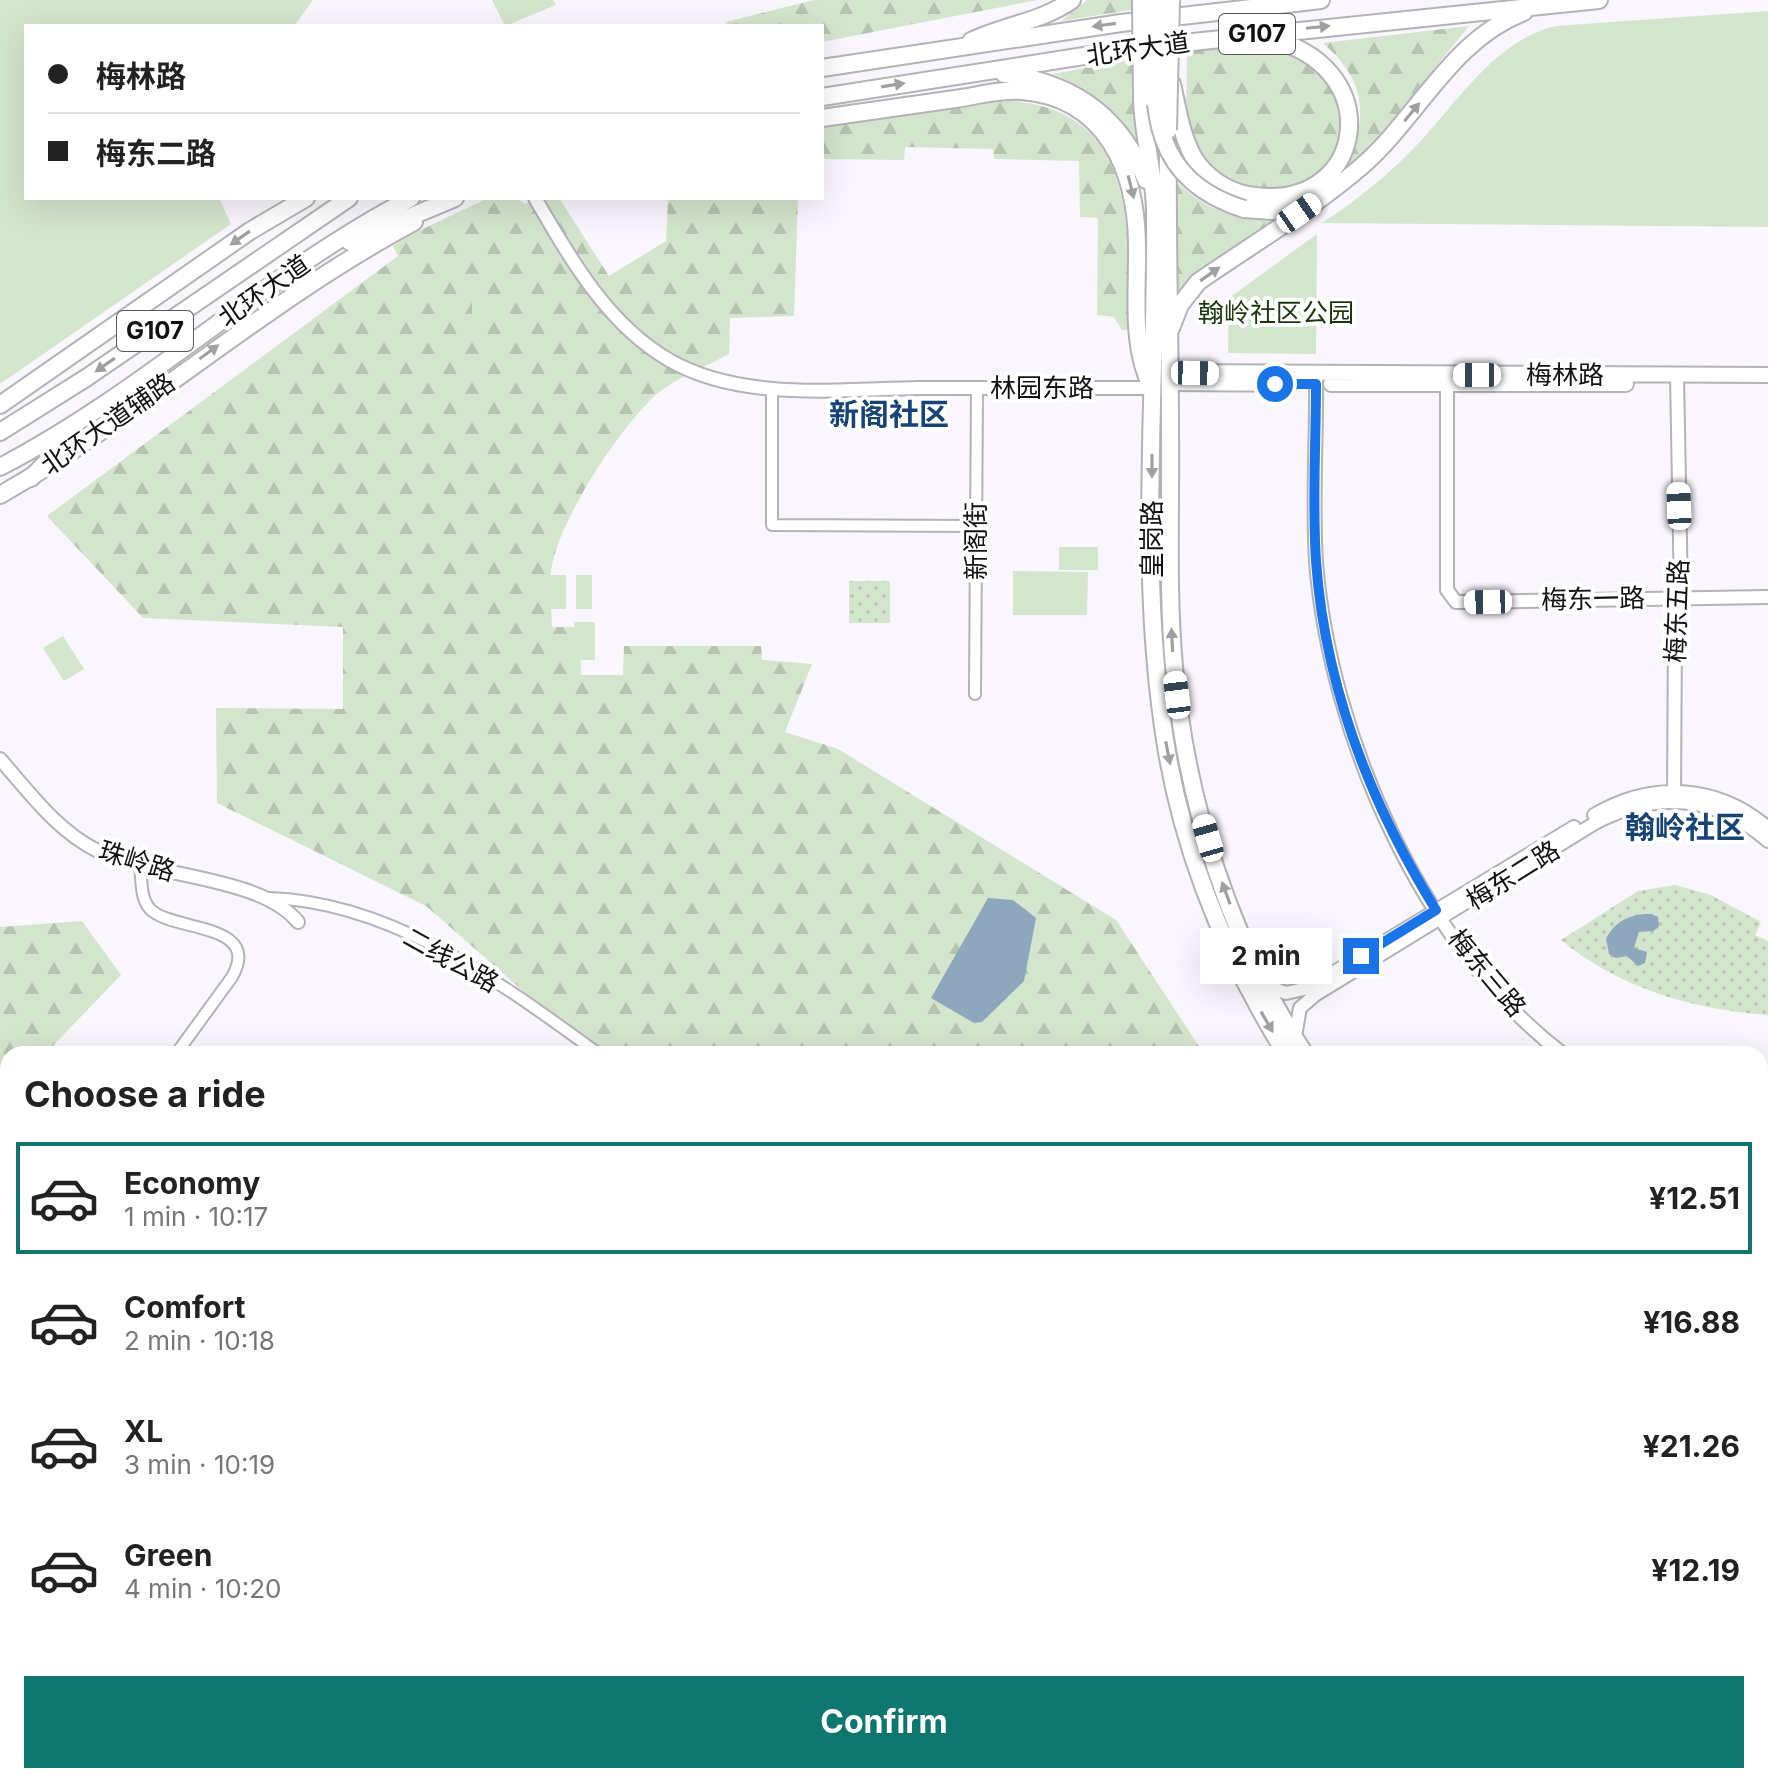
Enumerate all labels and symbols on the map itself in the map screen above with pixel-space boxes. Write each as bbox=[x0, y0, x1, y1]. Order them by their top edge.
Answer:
road number: G107 bbox=[1219, 14, 1295, 54]
one-way arrow bbox=[1091, 19, 1116, 32]
one-way arrow bbox=[1306, 21, 1331, 34]
street label: 北环大道 bbox=[1084, 26, 1192, 71]
one-way arrow bbox=[880, 78, 905, 91]
one-way arrow bbox=[1403, 102, 1420, 122]
one-way arrow bbox=[1125, 175, 1137, 200]
car bbox=[1272, 189, 1326, 237]
one-way arrow bbox=[229, 230, 250, 245]
street label: 北环大道 bbox=[212, 248, 315, 333]
one-way arrow bbox=[1200, 267, 1221, 282]
park label: 翰岭社区公园 bbox=[1198, 297, 1354, 328]
road number: G107 bbox=[117, 311, 193, 351]
one-way arrow bbox=[199, 345, 219, 361]
one-way arrow bbox=[95, 357, 116, 372]
street label: 梅林路 bbox=[1526, 359, 1604, 390]
car bbox=[1171, 361, 1219, 385]
car bbox=[1453, 363, 1501, 387]
street label: 北环大道辅路 bbox=[35, 366, 181, 481]
route start bbox=[1257, 366, 1293, 402]
street label: 林园东路 bbox=[990, 372, 1094, 403]
district label: 新阁社区 bbox=[829, 396, 949, 432]
one-way arrow bbox=[1146, 454, 1158, 479]
car bbox=[1666, 482, 1692, 530]
street label: 皇岗路 bbox=[1136, 500, 1167, 578]
street label: 新阁街 bbox=[960, 502, 991, 580]
street label: 梅东五路 bbox=[1659, 558, 1694, 663]
street label: 梅东一路 bbox=[1541, 582, 1645, 615]
car bbox=[1464, 590, 1512, 614]
one-way arrow bbox=[1166, 627, 1179, 652]
car bbox=[1162, 670, 1192, 720]
one-way arrow bbox=[1162, 741, 1175, 766]
district label: 翰岭社区 bbox=[1625, 809, 1745, 845]
car bbox=[1190, 812, 1226, 864]
street label: 珠岭路 bbox=[95, 834, 179, 887]
street label: 梅东二路 bbox=[1460, 834, 1565, 915]
one-way arrow bbox=[1220, 881, 1232, 905]
street label: 二线公路 bbox=[398, 921, 504, 998]
street label: 梅东三路 bbox=[1442, 923, 1533, 1022]
callout: 2 min bbox=[1201, 928, 1333, 984]
route end bbox=[1343, 938, 1379, 974]
one-way arrow bbox=[1259, 1011, 1273, 1033]

